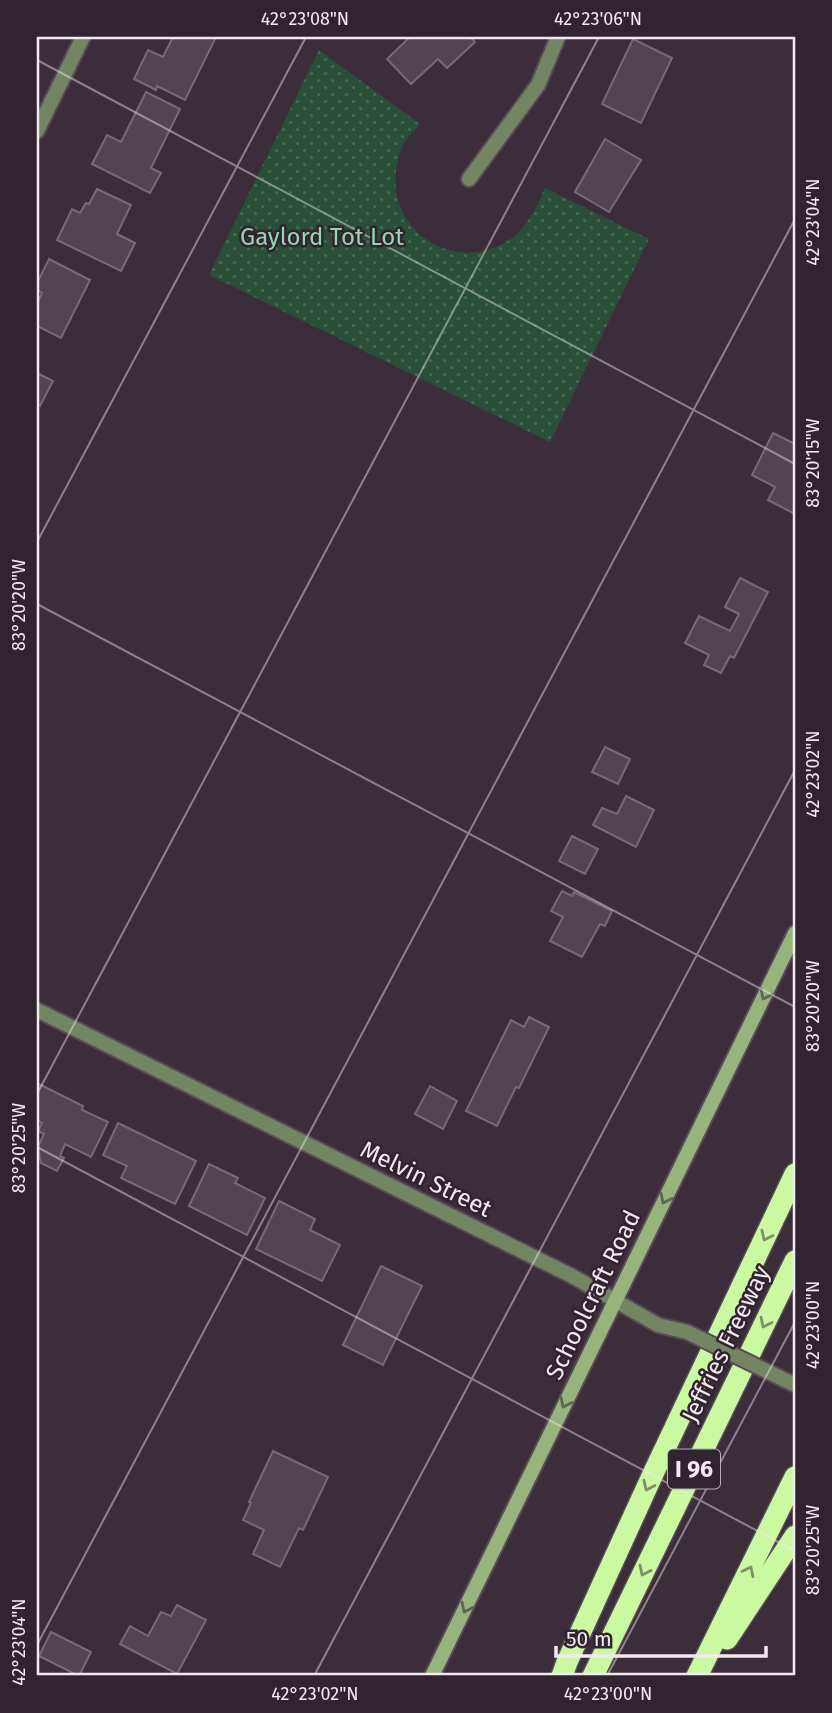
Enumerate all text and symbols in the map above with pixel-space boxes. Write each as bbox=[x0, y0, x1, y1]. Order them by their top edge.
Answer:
text: 42°23'08"N bbox=[261, 8, 349, 30]
text: 42°23'06"N bbox=[554, 8, 642, 30]
text: 42°23'04"N bbox=[802, 178, 824, 266]
park label: Gaylord Tot Lot bbox=[240, 223, 404, 251]
text: 83°20'15"W bbox=[802, 418, 824, 508]
text: 83°20'20"W bbox=[8, 559, 30, 651]
text: 42°23'02"N bbox=[802, 730, 824, 818]
text: 83°20'20"W bbox=[802, 960, 824, 1052]
one-way arrow bbox=[760, 988, 774, 1000]
text: 83°20'25"W bbox=[8, 1103, 30, 1193]
street label: Melvin Street bbox=[356, 1135, 497, 1223]
one-way arrow bbox=[660, 1192, 674, 1204]
street label: Schoolcraft Road bbox=[540, 1206, 646, 1384]
one-way arrow bbox=[761, 1229, 775, 1241]
street label: Jeffries Freeway bbox=[676, 1261, 776, 1427]
text: 42°23'00"N bbox=[802, 1281, 824, 1369]
one-way arrow bbox=[760, 1316, 774, 1328]
one-way arrow bbox=[560, 1396, 574, 1408]
road number: I 96 bbox=[668, 1450, 720, 1488]
one-way arrow bbox=[642, 1478, 656, 1491]
text: 83°20'25"W bbox=[802, 1505, 824, 1595]
one-way arrow bbox=[638, 1564, 652, 1576]
one-way arrow bbox=[740, 1566, 754, 1578]
text: 42°23'04"N bbox=[8, 1598, 30, 1686]
one-way arrow bbox=[460, 1601, 474, 1613]
scale bar bbox=[556, 1615, 766, 1659]
text: 50 m bbox=[566, 1626, 612, 1652]
text: 42°23'02"N bbox=[271, 1683, 359, 1705]
text: 42°23'00"N bbox=[564, 1683, 652, 1705]

